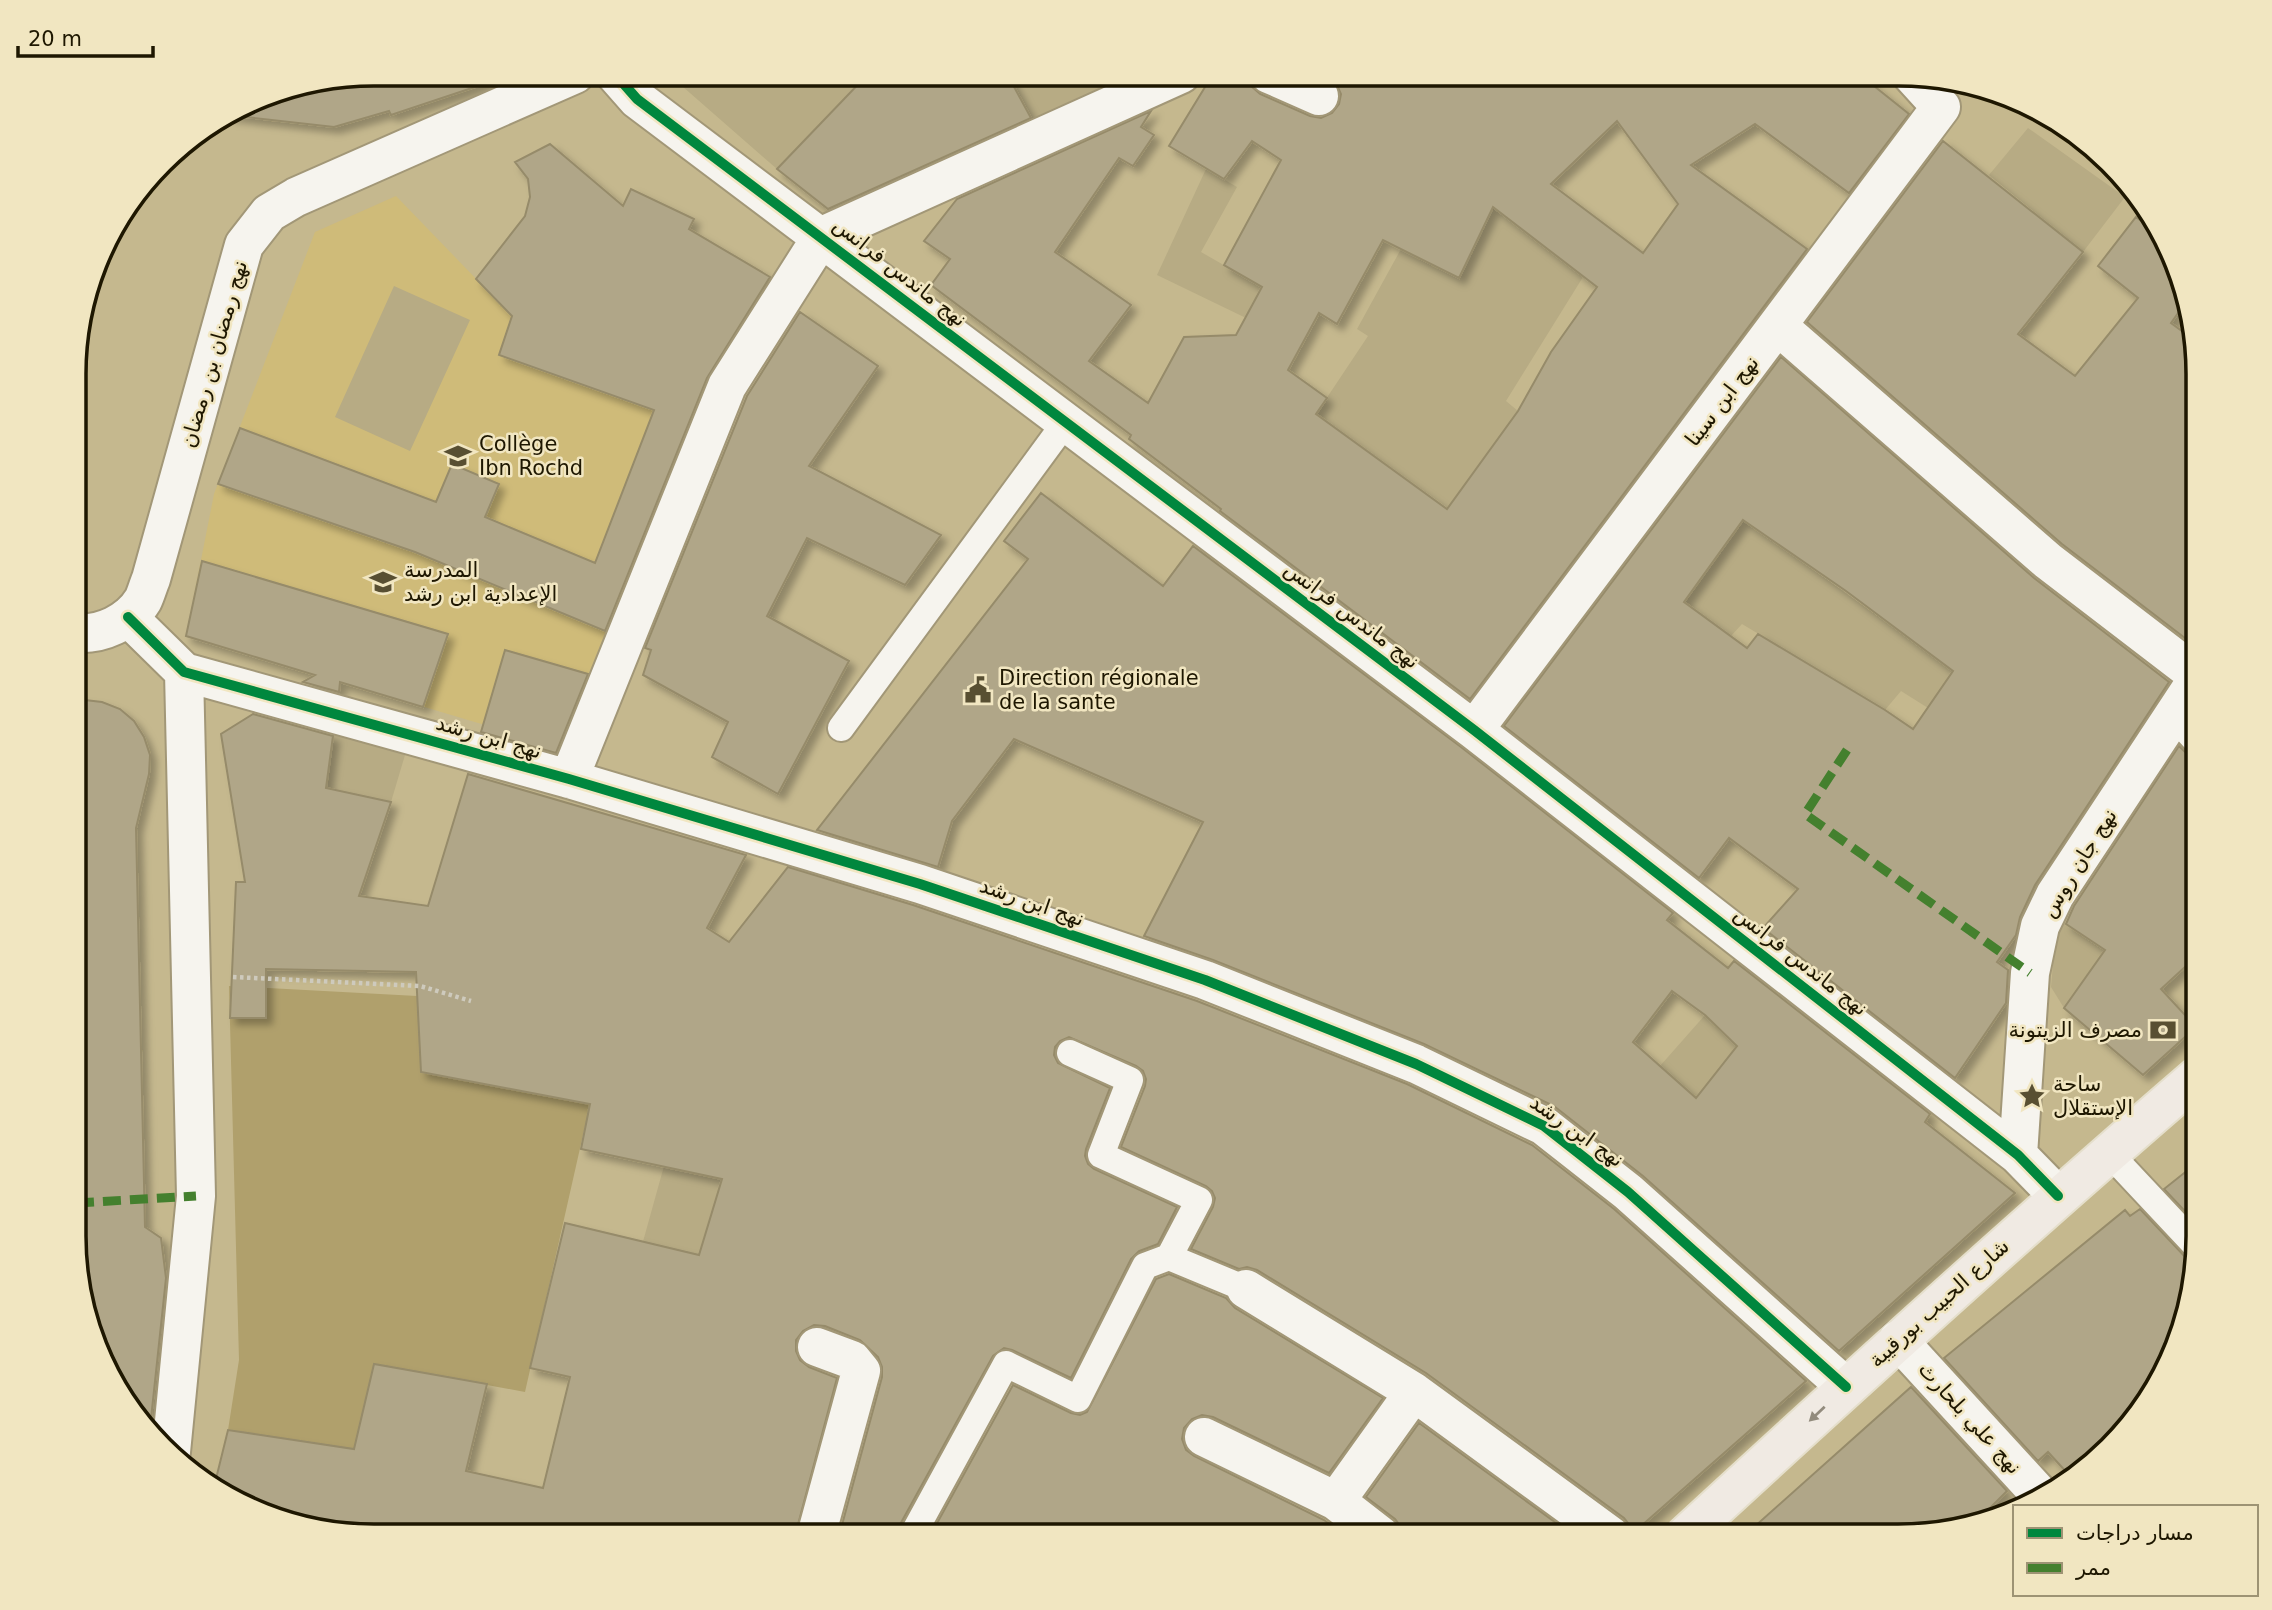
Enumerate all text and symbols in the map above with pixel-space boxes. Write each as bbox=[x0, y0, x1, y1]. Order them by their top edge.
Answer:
scale bar bbox=[18, 14, 152, 58]
text: 20 m bbox=[28, 27, 82, 51]
street label: نهج ماندس فرانس bbox=[829, 212, 971, 332]
street label: نهج رمضان بن رمضان bbox=[176, 258, 252, 450]
street label: نهج ابن سينا bbox=[1680, 351, 1764, 451]
place label: Collège Ibn Rochd bbox=[479, 432, 583, 480]
school or university icon: Collège Ibn Rochd bbox=[443, 441, 473, 471]
street label: نهج ماندس فرانس bbox=[1280, 556, 1424, 674]
place label: المدرسة الإعدادية ابن رشد bbox=[404, 558, 557, 606]
school or university icon: المدرسة الإعدادية ابن رشد bbox=[368, 567, 398, 597]
place label: Direction régionale de la sante bbox=[999, 666, 1199, 714]
public building icon: Direction régionale de la sante bbox=[963, 675, 993, 705]
street label: نهج ابن رشد bbox=[433, 710, 545, 764]
street label: نهج جان روس bbox=[2036, 804, 2122, 922]
street label: نهج ابن رشد bbox=[977, 873, 1087, 931]
street label: نهج ماندس فرانس bbox=[1730, 901, 1872, 1021]
bank icon: مصرف الزيتونة bbox=[2148, 1015, 2178, 1045]
place label: مصرف الزيتونة bbox=[2009, 1018, 2142, 1042]
place label: ساحة الإستقلال bbox=[2053, 1072, 2133, 1120]
place icon: ساحة الإستقلال bbox=[2017, 1081, 2047, 1111]
street label: نهج ابن رشد bbox=[1526, 1090, 1628, 1172]
street label: شارع الحبيب بورقيبة bbox=[1864, 1234, 2014, 1372]
street label: نهج علي بلحارث bbox=[1914, 1357, 2026, 1479]
one-way arrow bbox=[1809, 1405, 1826, 1421]
legend bbox=[2013, 1505, 2258, 1596]
text: مسار دراجات bbox=[2076, 1521, 2194, 1545]
text: ممر bbox=[2075, 1556, 2111, 1580]

